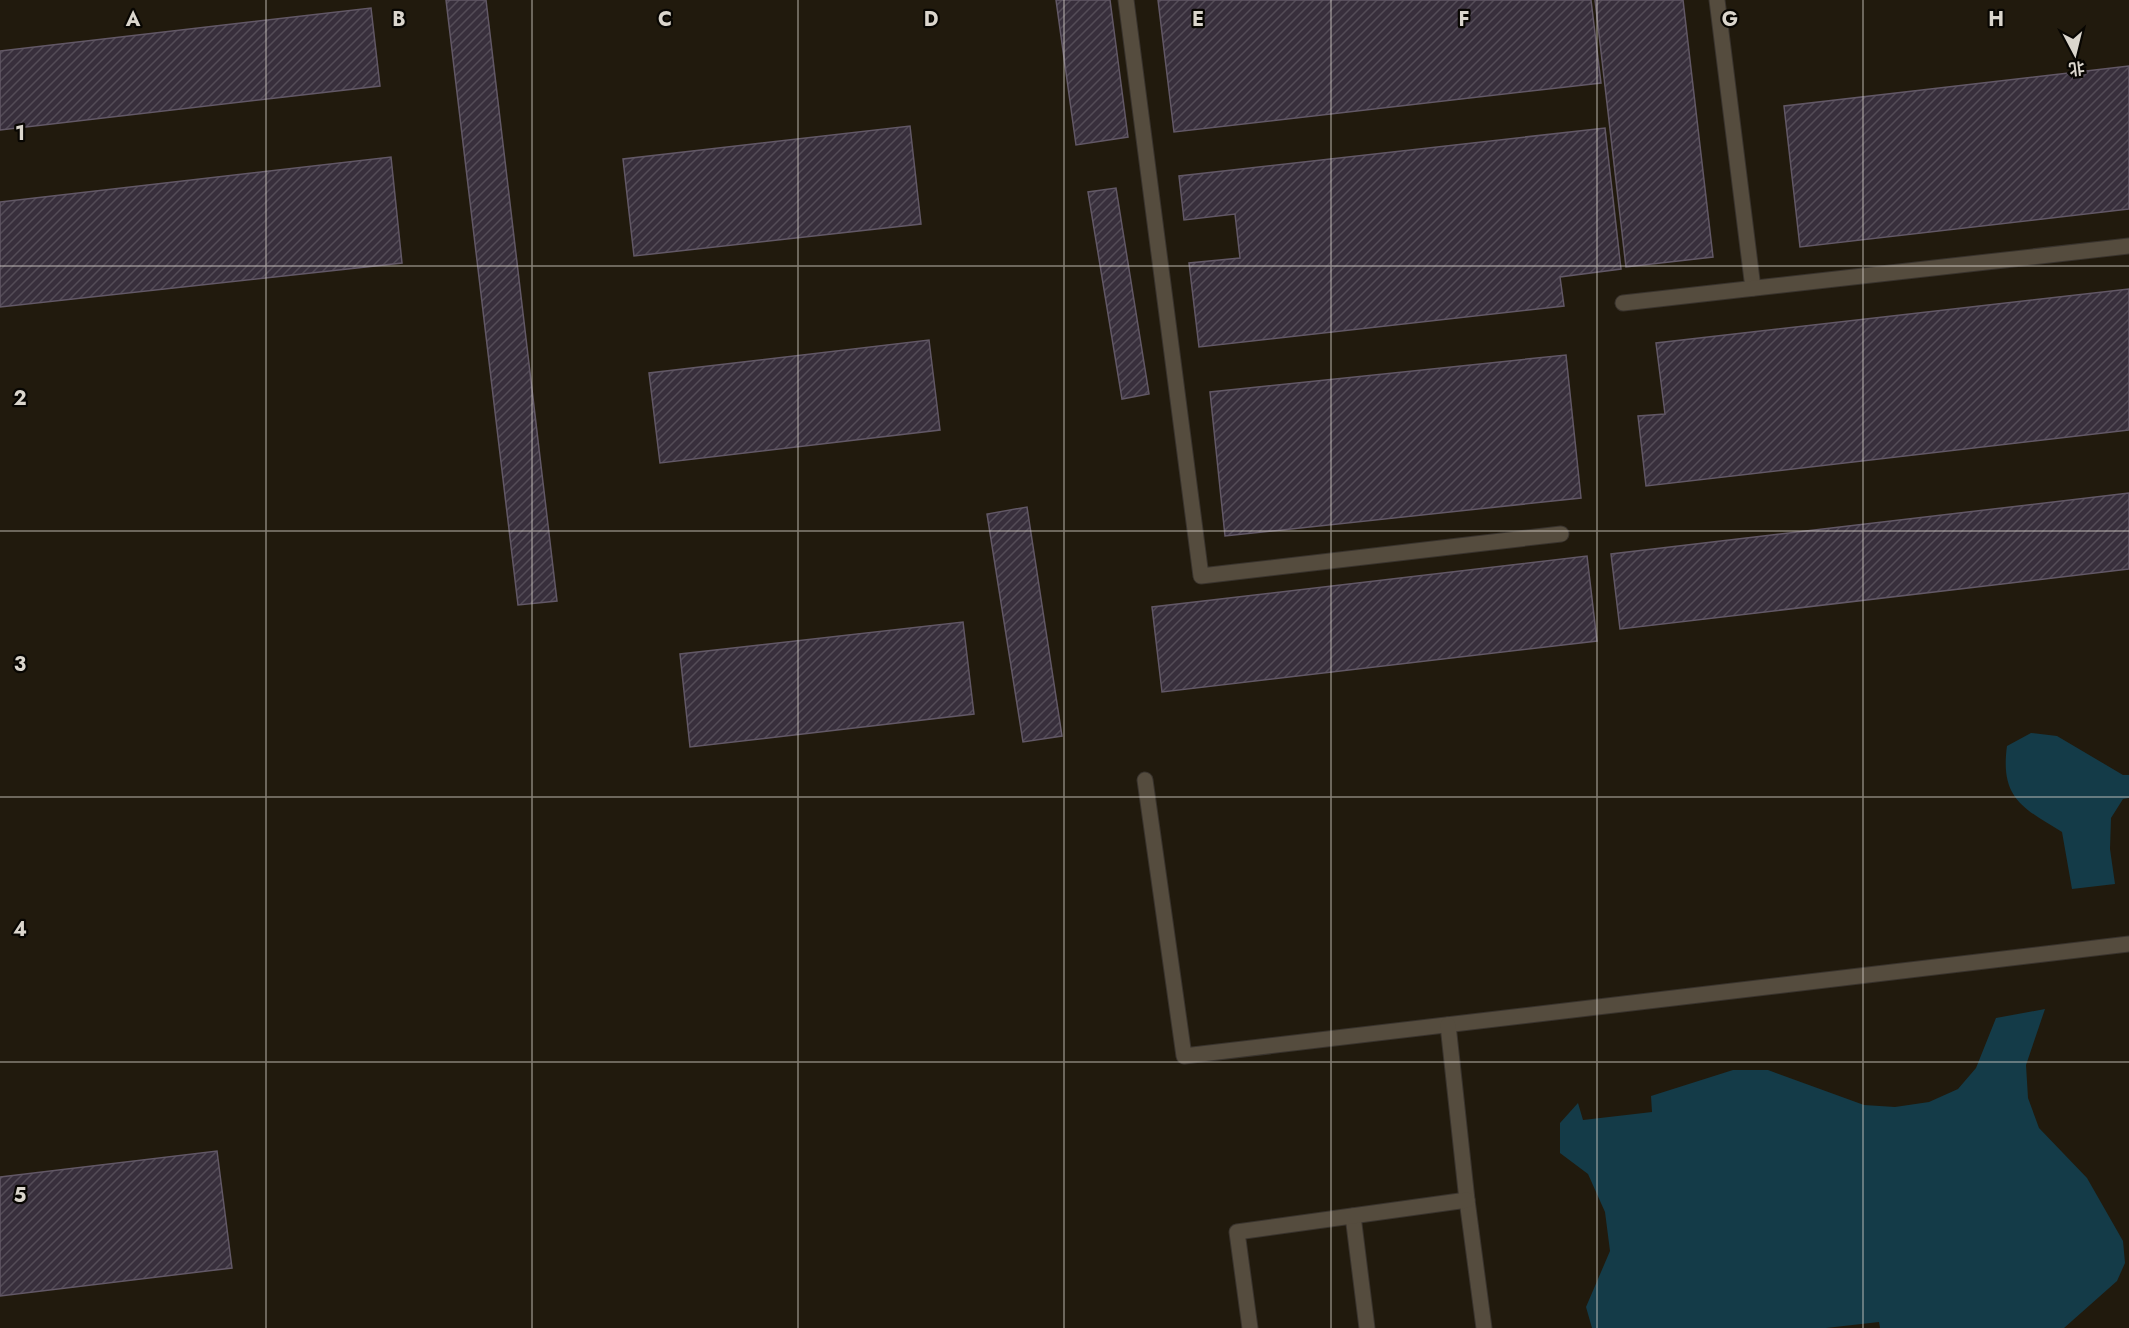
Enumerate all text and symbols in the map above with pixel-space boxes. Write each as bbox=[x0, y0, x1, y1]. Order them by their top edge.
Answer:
text: A bbox=[125, 5, 141, 34]
text: B bbox=[392, 5, 406, 34]
text: C bbox=[658, 5, 672, 34]
text: D bbox=[924, 5, 938, 34]
text: E bbox=[1192, 5, 1204, 34]
text: F bbox=[1458, 5, 1470, 34]
text: G bbox=[1722, 5, 1738, 34]
text: H bbox=[1988, 5, 2004, 34]
north arrow bbox=[2045, 24, 2105, 84]
text: 北 bbox=[2067, 56, 2086, 81]
text: 1 bbox=[15, 119, 25, 148]
text: 2 bbox=[13, 384, 27, 413]
text: 3 bbox=[14, 650, 26, 679]
text: 4 bbox=[13, 915, 27, 944]
text: 5 bbox=[14, 1181, 27, 1210]

